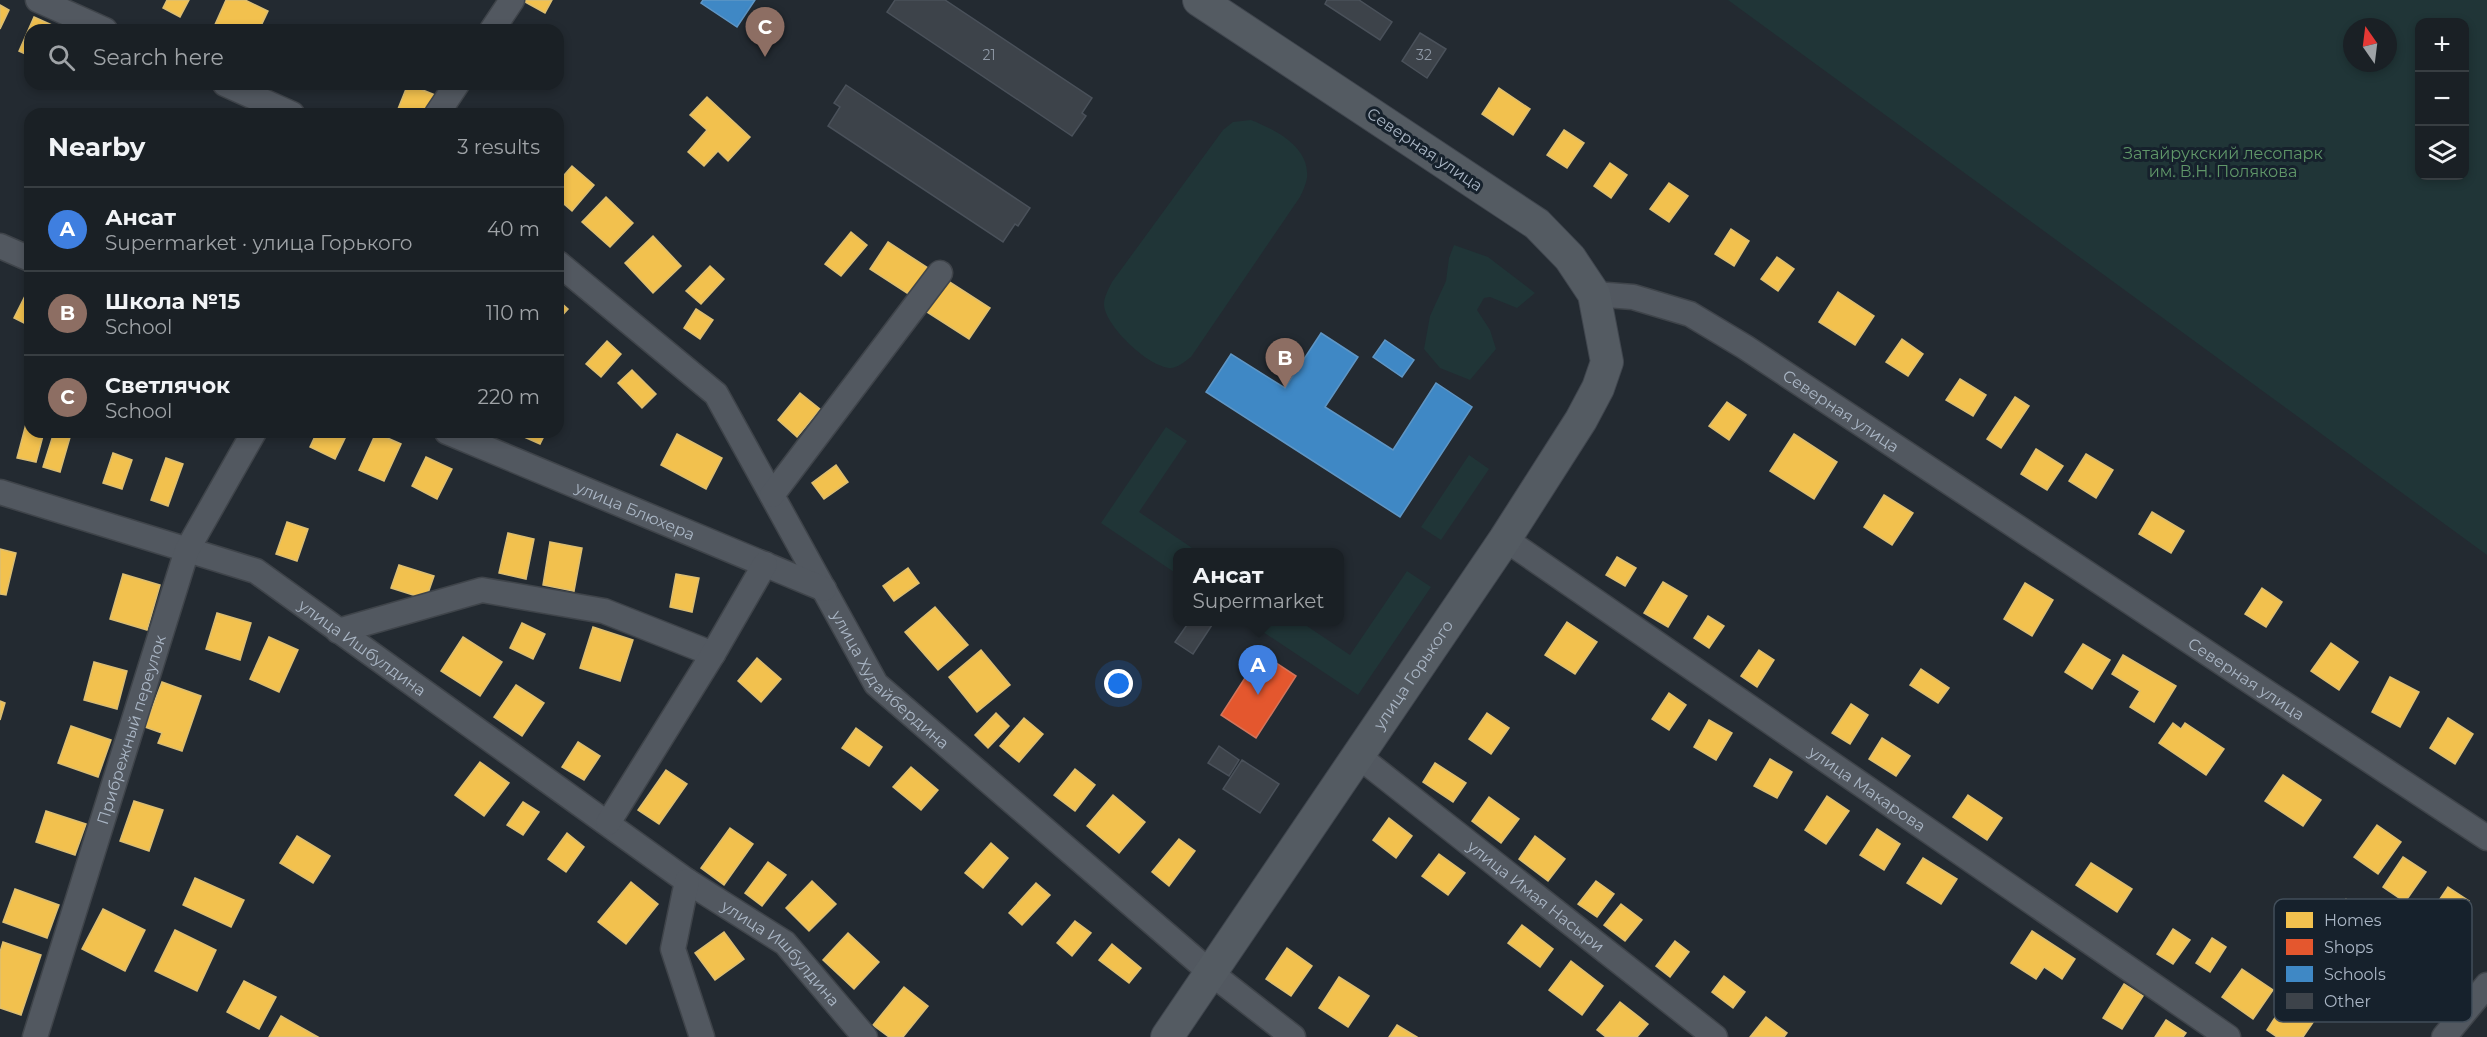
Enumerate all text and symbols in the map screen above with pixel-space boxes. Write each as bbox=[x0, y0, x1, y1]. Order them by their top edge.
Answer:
pin: C bbox=[746, 8, 784, 57]
north arrow bbox=[2343, 18, 2397, 72]
map controls bbox=[2415, 18, 2469, 180]
button: + bbox=[2415, 18, 2469, 72]
search box bbox=[24, 24, 564, 90]
icon: search bbox=[45, 41, 78, 74]
text: Search here bbox=[93, 44, 224, 71]
house number: 21 bbox=[982, 46, 996, 64]
house number: 32 bbox=[1416, 46, 1432, 64]
button: − bbox=[2415, 72, 2469, 126]
street label: Северная улица bbox=[1363, 104, 1486, 195]
button: layers bbox=[2415, 126, 2469, 180]
text: Nearby bbox=[48, 131, 145, 163]
text: 3 results bbox=[457, 135, 540, 159]
park label: Затайрукский лесопарк им. В.Н. Полякова bbox=[2123, 144, 2324, 181]
text: Ансат bbox=[105, 204, 176, 231]
text: A bbox=[60, 217, 75, 241]
text: 40 m bbox=[487, 217, 540, 241]
text: Supermarket · улица Горького bbox=[105, 231, 413, 255]
text: Школа №15 bbox=[105, 288, 240, 315]
text: B bbox=[60, 301, 75, 325]
text: 110 m bbox=[486, 301, 540, 325]
text: School bbox=[105, 315, 172, 339]
pin: B bbox=[1266, 338, 1304, 388]
street label: Северная улица bbox=[1779, 366, 1903, 456]
text: Светлячок bbox=[105, 372, 230, 399]
text: C bbox=[60, 385, 75, 409]
text: 220 m bbox=[478, 385, 540, 409]
text: School bbox=[105, 399, 172, 423]
street label: улица Блюхера bbox=[572, 477, 698, 544]
popup bbox=[1173, 548, 1344, 626]
text: Ансат bbox=[1193, 562, 1264, 589]
text: Supermarket bbox=[1193, 589, 1324, 613]
street label: улица Ишбулдина bbox=[294, 595, 430, 700]
street label: улица Худайбердина bbox=[827, 606, 953, 753]
street label: улица Горького bbox=[1369, 616, 1457, 734]
street label: Прибрежный переулок bbox=[93, 632, 170, 827]
street label: Северная улица bbox=[2184, 634, 2308, 725]
pin: A bbox=[1238, 646, 1278, 695]
your location bbox=[1104, 669, 1133, 698]
street label: улица Макарова bbox=[1804, 742, 1929, 836]
street label: улица Имая Насыри bbox=[1463, 836, 1608, 956]
street label: улица Ишбулдина bbox=[717, 896, 843, 1010]
legend bbox=[2274, 899, 2472, 1022]
text: Homes bbox=[2324, 911, 2382, 930]
text: Shops bbox=[2324, 938, 2374, 957]
text: Schools bbox=[2324, 965, 2386, 984]
text: Other bbox=[2324, 992, 2371, 1011]

